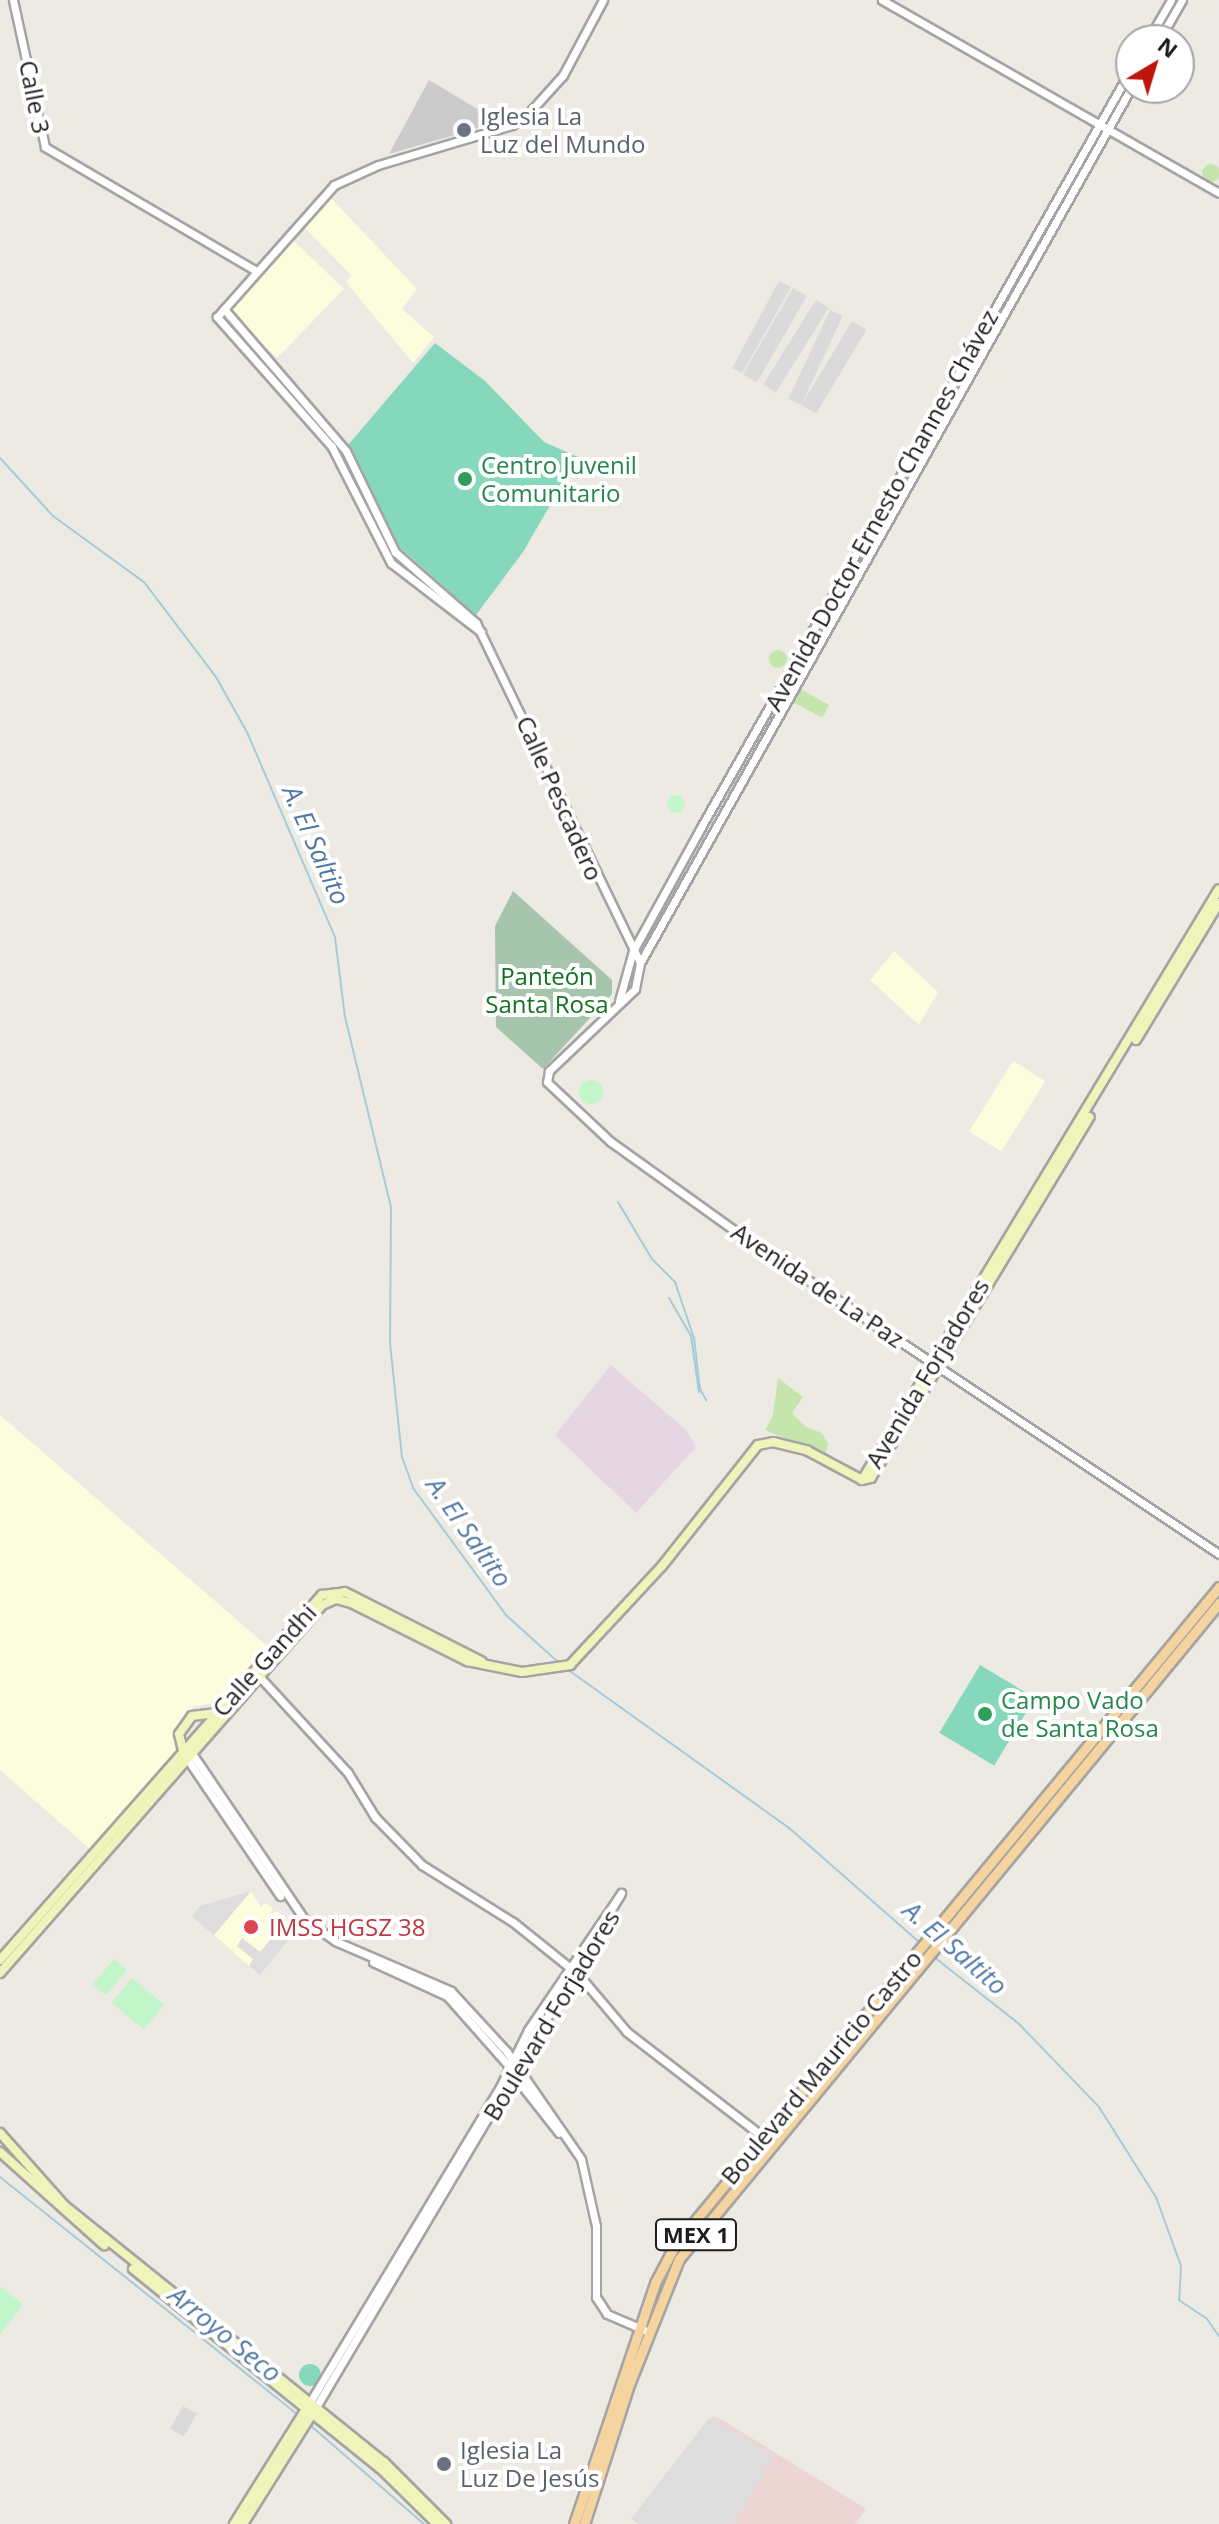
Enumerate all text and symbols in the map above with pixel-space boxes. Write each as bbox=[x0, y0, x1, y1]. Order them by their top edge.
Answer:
north arrow bbox=[1115, 24, 1195, 104]
text: N bbox=[1152, 29, 1185, 64]
street label: Calle 3 bbox=[14, 58, 56, 136]
place label: Iglesia La Luz del Mundo bbox=[480, 102, 645, 158]
marker: Iglesia La Luz del Mundo bbox=[455, 121, 473, 139]
street label: Avenida Doctor Ernesto Channes Chávez bbox=[758, 305, 1004, 715]
place label: Centro Juvenil Comunitario bbox=[481, 451, 637, 507]
marker: Centro Juvenil Comunitario bbox=[456, 470, 474, 488]
street label: Calle Pescadero bbox=[511, 711, 609, 885]
water label: A. El Saltito bbox=[276, 781, 356, 909]
park label: Panteón Santa Rosa bbox=[485, 962, 609, 1018]
street label: Avenida de La Paz bbox=[727, 1217, 909, 1353]
street label: Avenida Forjadores bbox=[859, 1273, 995, 1473]
water label: A. El Saltito bbox=[420, 1471, 518, 1593]
street label: Calle Gandhi bbox=[206, 1598, 322, 1722]
place label: Campo Vado de Santa Rosa bbox=[1001, 1686, 1159, 1742]
marker: Campo Vado de Santa Rosa bbox=[976, 1705, 994, 1723]
water label: A. El Saltito bbox=[897, 1894, 1013, 2002]
street label: Boulevard Forjadores bbox=[477, 1905, 625, 2125]
place label: IMSS HGSZ 38 bbox=[269, 1913, 426, 1941]
marker: IMSS HGSZ 38 bbox=[240, 1916, 262, 1938]
street label: Boulevard Mauricio Castro bbox=[715, 1944, 927, 2190]
road number: MEX 1 bbox=[654, 2217, 738, 2253]
water label: Arroyo Seco bbox=[162, 2279, 288, 2389]
place label: Iglesia La Luz De Jesús bbox=[460, 2436, 599, 2492]
marker: Iglesia La Luz De Jesús bbox=[435, 2455, 453, 2473]

